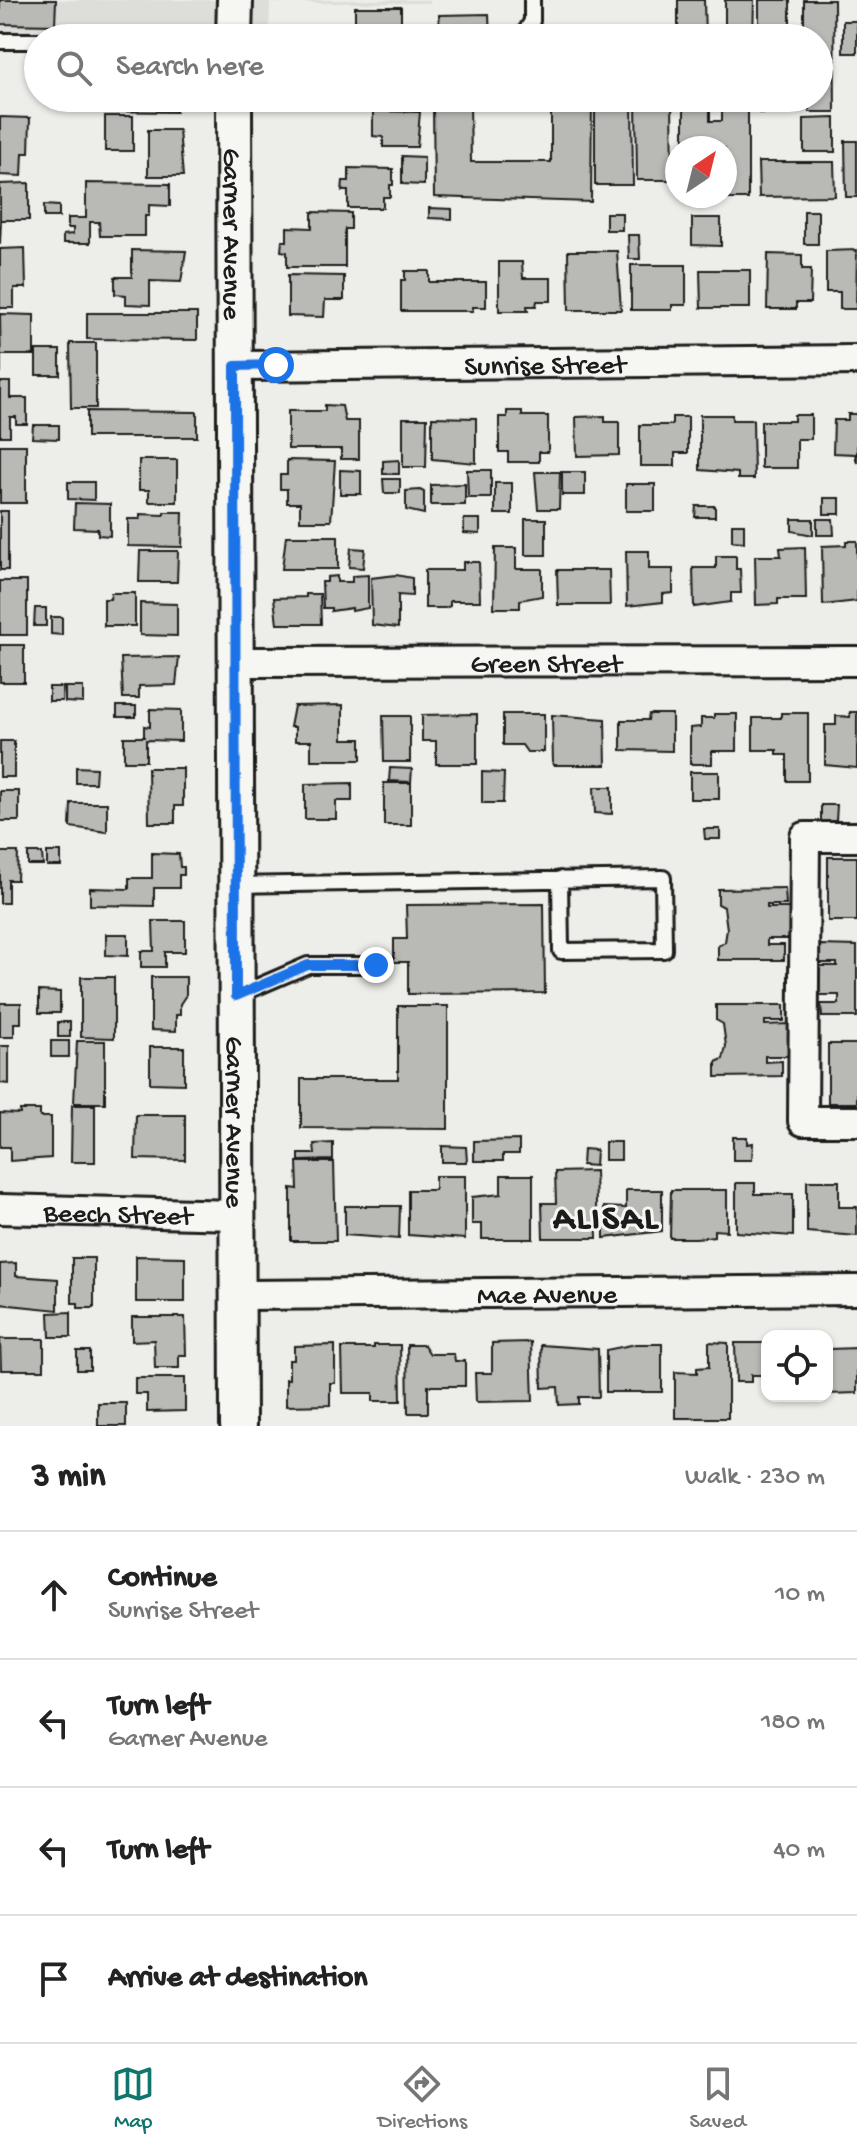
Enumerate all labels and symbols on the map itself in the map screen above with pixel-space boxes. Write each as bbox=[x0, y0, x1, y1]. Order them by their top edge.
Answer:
north arrow bbox=[665, 136, 737, 208]
street label: Garner Avenue bbox=[213, 148, 247, 320]
route start bbox=[258, 347, 294, 383]
street label: Sunrise Street bbox=[464, 350, 629, 385]
street label: Green Street bbox=[470, 649, 624, 683]
route end bbox=[358, 947, 394, 983]
street label: Garner Avenue bbox=[216, 1036, 249, 1208]
street label: Beech Street bbox=[42, 1198, 195, 1235]
district label: ALISAL bbox=[552, 1199, 659, 1242]
street label: Mae Avenue bbox=[477, 1280, 618, 1314]

